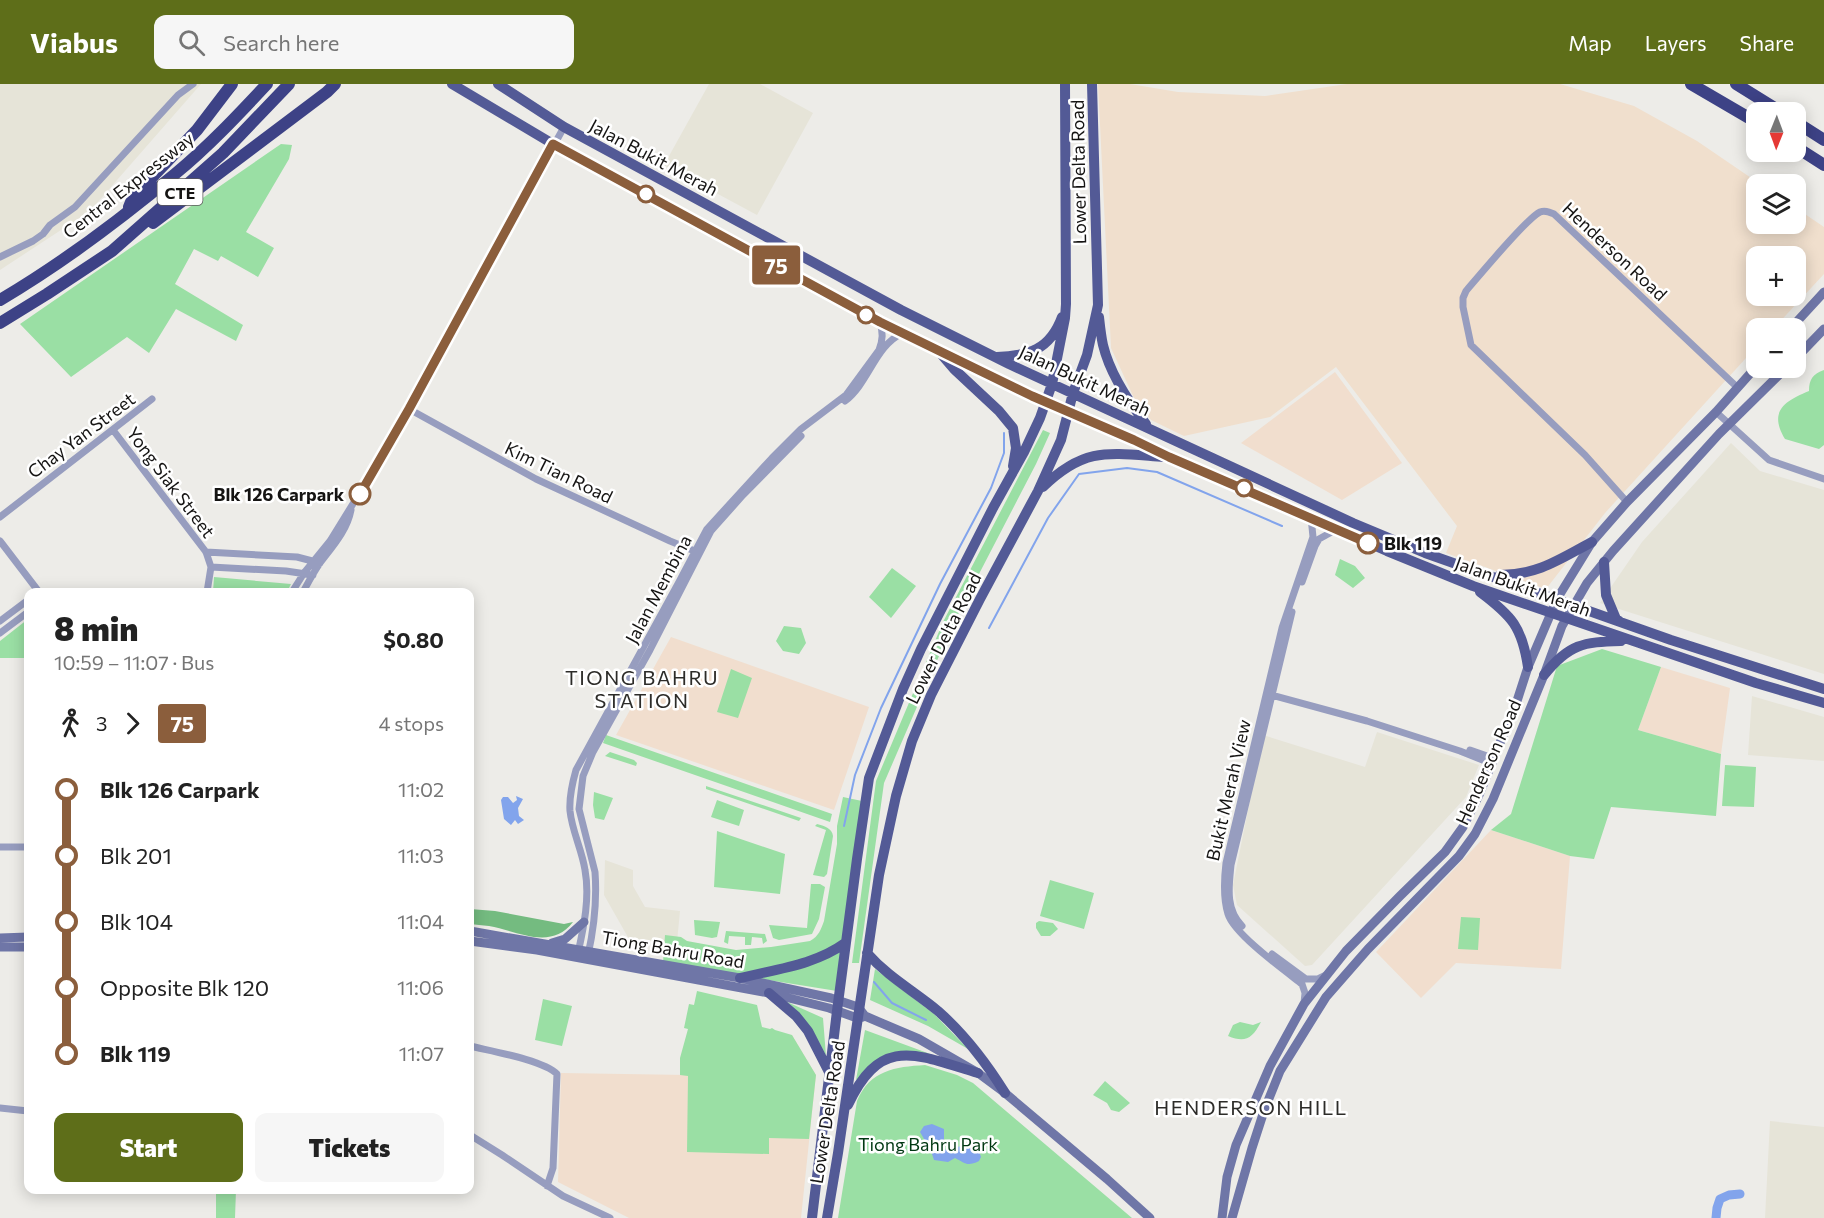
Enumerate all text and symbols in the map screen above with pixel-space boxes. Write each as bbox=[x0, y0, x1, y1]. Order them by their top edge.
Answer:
search box bbox=[154, 15, 574, 69]
text: Viabus bbox=[30, 25, 118, 59]
icon: search bbox=[175, 26, 208, 59]
text: Search here bbox=[223, 29, 339, 56]
text: Map bbox=[1568, 30, 1612, 55]
text: Layers bbox=[1645, 30, 1707, 55]
text: Share bbox=[1740, 30, 1794, 55]
street label: Lower Delta Road bbox=[1066, 100, 1090, 244]
north arrow bbox=[1746, 102, 1806, 162]
map controls bbox=[1746, 102, 1806, 378]
street label: Jalan Bukit Merah bbox=[586, 114, 722, 200]
street label: Central Expressway bbox=[58, 127, 198, 243]
button: layers bbox=[1746, 174, 1806, 234]
road number: CTE bbox=[158, 179, 202, 205]
unlabelled marker bbox=[637, 185, 655, 203]
street label: Henderson Road bbox=[1558, 197, 1672, 305]
line badge: 75 bbox=[749, 246, 803, 285]
button: + bbox=[1746, 246, 1806, 306]
text: 75 bbox=[764, 253, 788, 278]
unlabelled marker bbox=[857, 306, 875, 324]
button: − bbox=[1746, 318, 1806, 378]
street label: Jalan Bukit Merah bbox=[1016, 340, 1154, 420]
street label: Chay Yan Street bbox=[23, 388, 139, 482]
street label: Yong Siak Street bbox=[122, 422, 220, 542]
street label: Kim Tian Road bbox=[501, 436, 617, 508]
unlabelled marker bbox=[1235, 479, 1253, 497]
place label: Blk 126 Carpark bbox=[213, 483, 345, 505]
marker: Blk 126 Carpark bbox=[349, 483, 371, 505]
street label: Jalan Membina bbox=[620, 531, 696, 647]
marker: Blk 119 bbox=[1357, 532, 1379, 554]
place label: Blk 119 bbox=[1384, 532, 1442, 554]
street label: Jalan Bukit Merah bbox=[1452, 551, 1594, 621]
street label: Lower Delta Road bbox=[900, 569, 986, 707]
text: 8 min bbox=[54, 607, 138, 648]
text: $0.80 bbox=[383, 626, 444, 653]
text: 10:59 – 11:07 · Bus bbox=[54, 650, 214, 674]
district label: TIONG BAHRU STATION bbox=[565, 665, 719, 712]
street label: Henderson Road bbox=[1451, 696, 1525, 828]
icon: walk bbox=[54, 707, 87, 740]
icon: forward bbox=[116, 707, 149, 740]
text: 3 bbox=[96, 711, 107, 735]
text: 75 bbox=[170, 711, 194, 736]
text: 4 stops bbox=[378, 711, 444, 735]
street label: Bukit Merah View bbox=[1201, 717, 1255, 863]
text: Blk 126 Carpark bbox=[100, 776, 260, 803]
text: 11:02 bbox=[398, 777, 444, 801]
text: Blk 201 bbox=[100, 842, 172, 869]
text: 11:03 bbox=[398, 843, 444, 867]
text: Blk 104 bbox=[100, 908, 173, 935]
text: 11:04 bbox=[397, 909, 444, 933]
street label: Tiong Bahru Road bbox=[600, 926, 746, 972]
text: Opposite Blk 120 bbox=[100, 974, 269, 1001]
text: 11:06 bbox=[397, 975, 444, 999]
street label: Lower Delta Road bbox=[805, 1039, 849, 1185]
text: Blk 119 bbox=[100, 1040, 171, 1067]
text: 11:07 bbox=[399, 1041, 444, 1065]
district label: HENDERSON HILL bbox=[1154, 1095, 1348, 1119]
button: Start bbox=[54, 1113, 243, 1182]
button: Tickets bbox=[255, 1113, 444, 1182]
park label: Tiong Bahru Park bbox=[858, 1133, 998, 1155]

